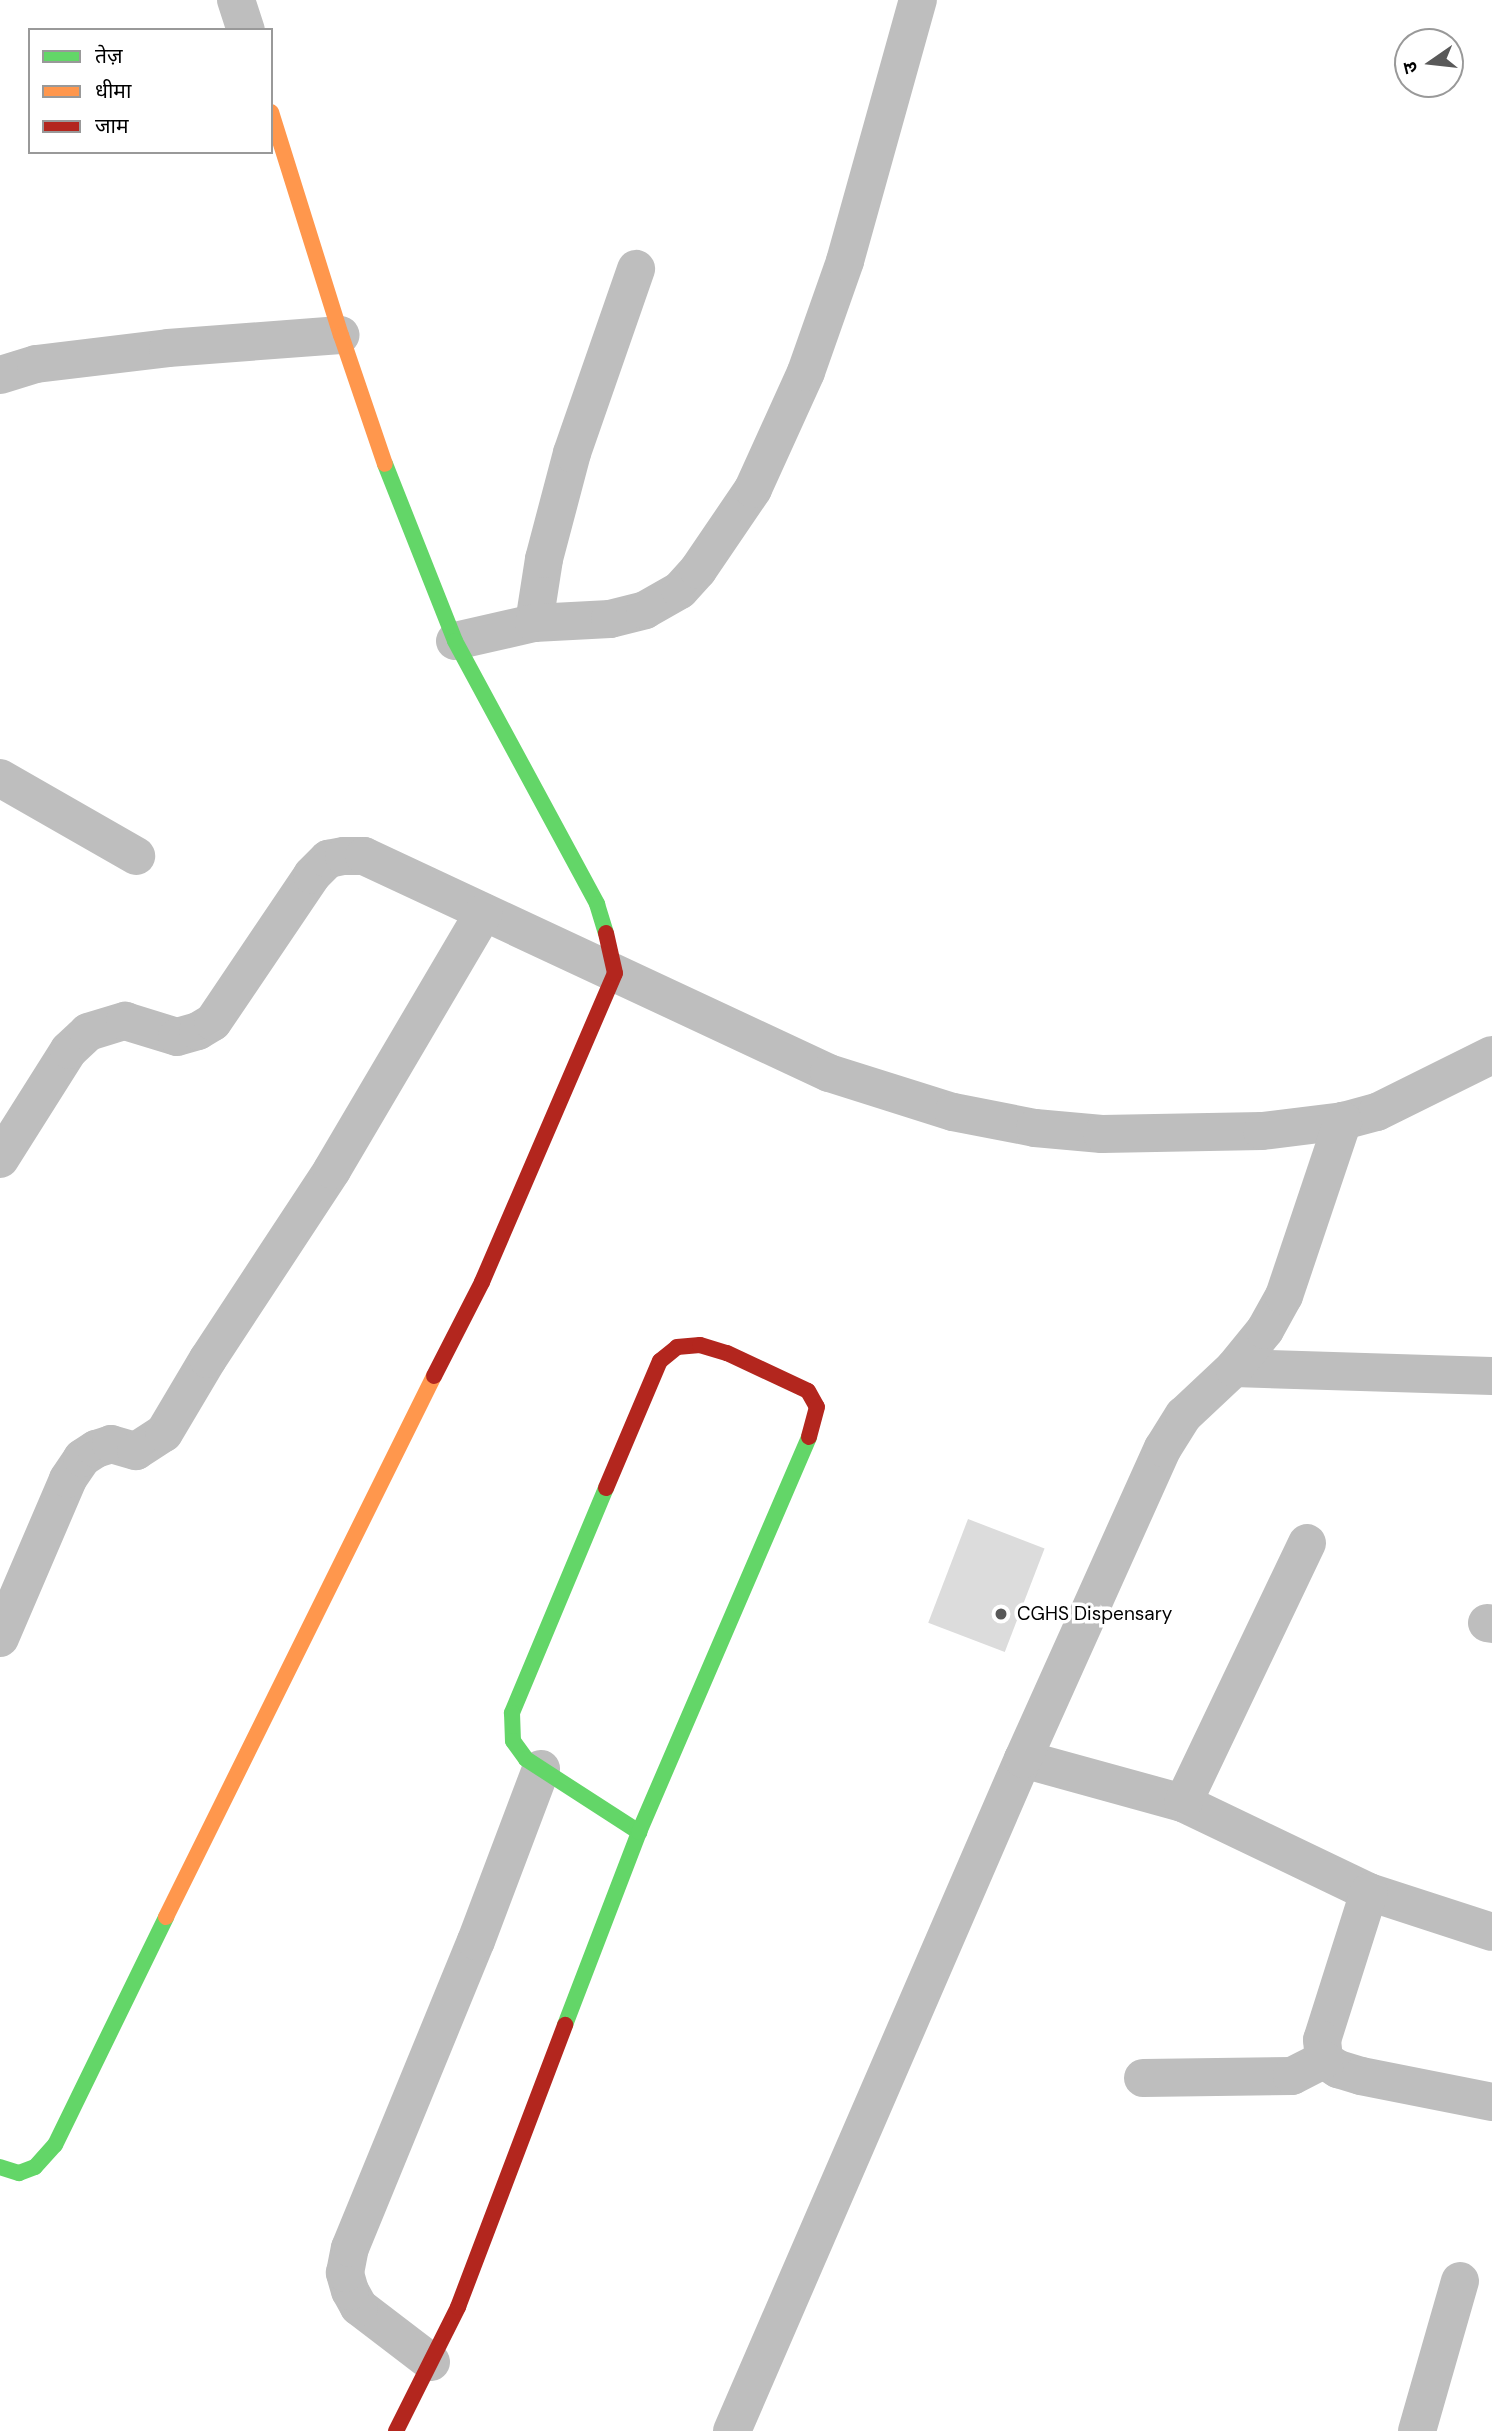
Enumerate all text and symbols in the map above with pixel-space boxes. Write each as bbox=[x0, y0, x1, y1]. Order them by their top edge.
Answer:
legend bbox=[28, 28, 273, 154]
north arrow bbox=[1394, 28, 1464, 98]
text: तेज़ bbox=[95, 42, 123, 70]
text: उ bbox=[1397, 59, 1424, 76]
text: धीमा bbox=[95, 77, 131, 105]
text: जाम bbox=[95, 112, 129, 140]
place label: CGHS Dispensary bbox=[1017, 1603, 1172, 1625]
marker: CGHS Dispensary bbox=[991, 1604, 1011, 1624]

